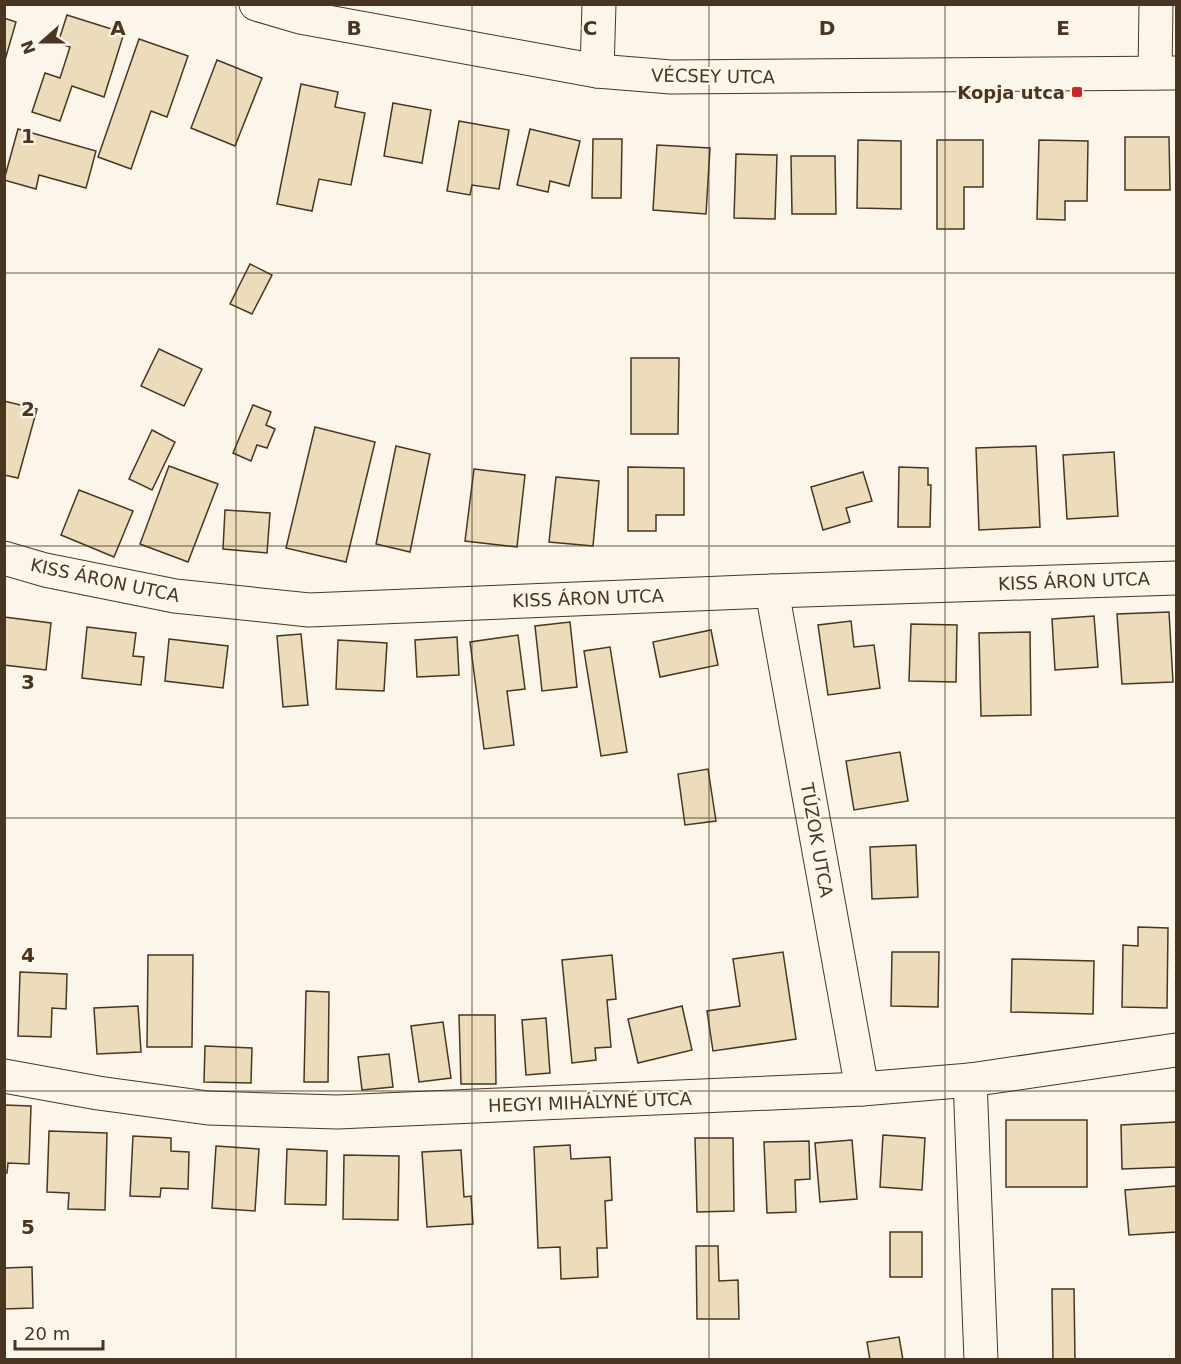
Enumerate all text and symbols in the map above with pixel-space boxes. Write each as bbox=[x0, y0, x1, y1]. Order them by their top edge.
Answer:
north arrow bbox=[12, 12, 72, 72]
text: A bbox=[110, 16, 126, 40]
text: B bbox=[346, 16, 362, 40]
text: C bbox=[583, 16, 597, 40]
text: D bbox=[819, 16, 835, 40]
text: E bbox=[1056, 16, 1070, 40]
text: N bbox=[17, 38, 40, 57]
street label: VÉCSEY UTCA bbox=[651, 64, 776, 88]
place label: Kopja utca bbox=[957, 82, 1065, 103]
marker: Kopja utca bbox=[1070, 85, 1084, 99]
text: 1 bbox=[21, 124, 35, 148]
text: 2 bbox=[21, 397, 35, 421]
street label: KISS ÁRON UTCA bbox=[29, 554, 182, 606]
street label: KISS ÁRON UTCA bbox=[998, 568, 1151, 594]
street label: KISS ÁRON UTCA bbox=[512, 585, 665, 611]
text: 3 bbox=[21, 670, 35, 694]
street label: TÚZOK UTCA bbox=[796, 780, 838, 900]
text: 4 bbox=[21, 943, 35, 967]
street label: HEGYI MIHÁLYNÉ UTCA bbox=[488, 1088, 693, 1116]
text: 5 bbox=[21, 1215, 35, 1239]
scale bar bbox=[15, 1313, 104, 1351]
text: 20 m bbox=[24, 1323, 70, 1344]

